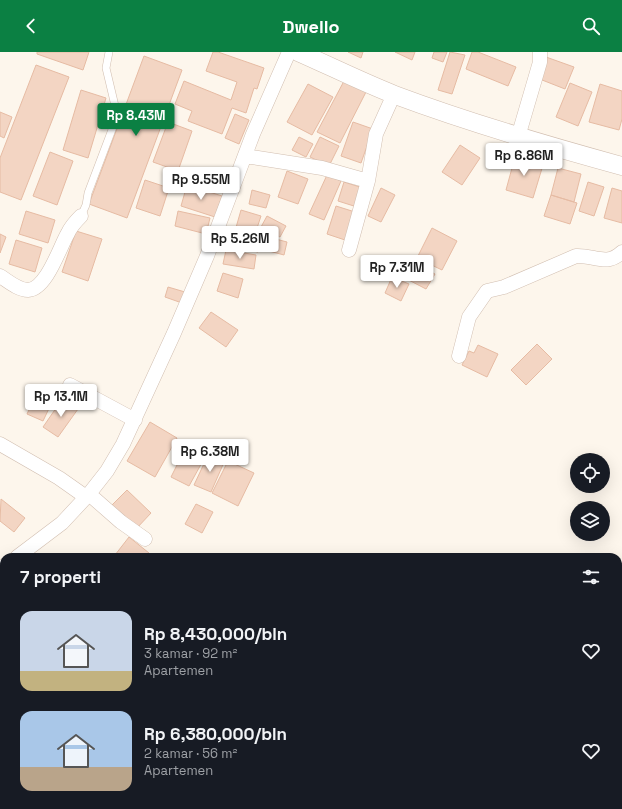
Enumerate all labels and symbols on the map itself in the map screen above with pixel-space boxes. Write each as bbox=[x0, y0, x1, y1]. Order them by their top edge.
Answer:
pin: Rp 8.43M bbox=[95, 103, 177, 137]
pin: Rp 6.86M bbox=[483, 143, 565, 177]
pin: Rp 9.55M bbox=[160, 167, 242, 201]
pin: Rp 5.26M bbox=[199, 226, 281, 260]
pin: Rp 7.31M bbox=[356, 255, 438, 289]
pin: Rp 13.1M bbox=[20, 384, 102, 418]
pin: Rp 6.38M bbox=[169, 439, 251, 473]

